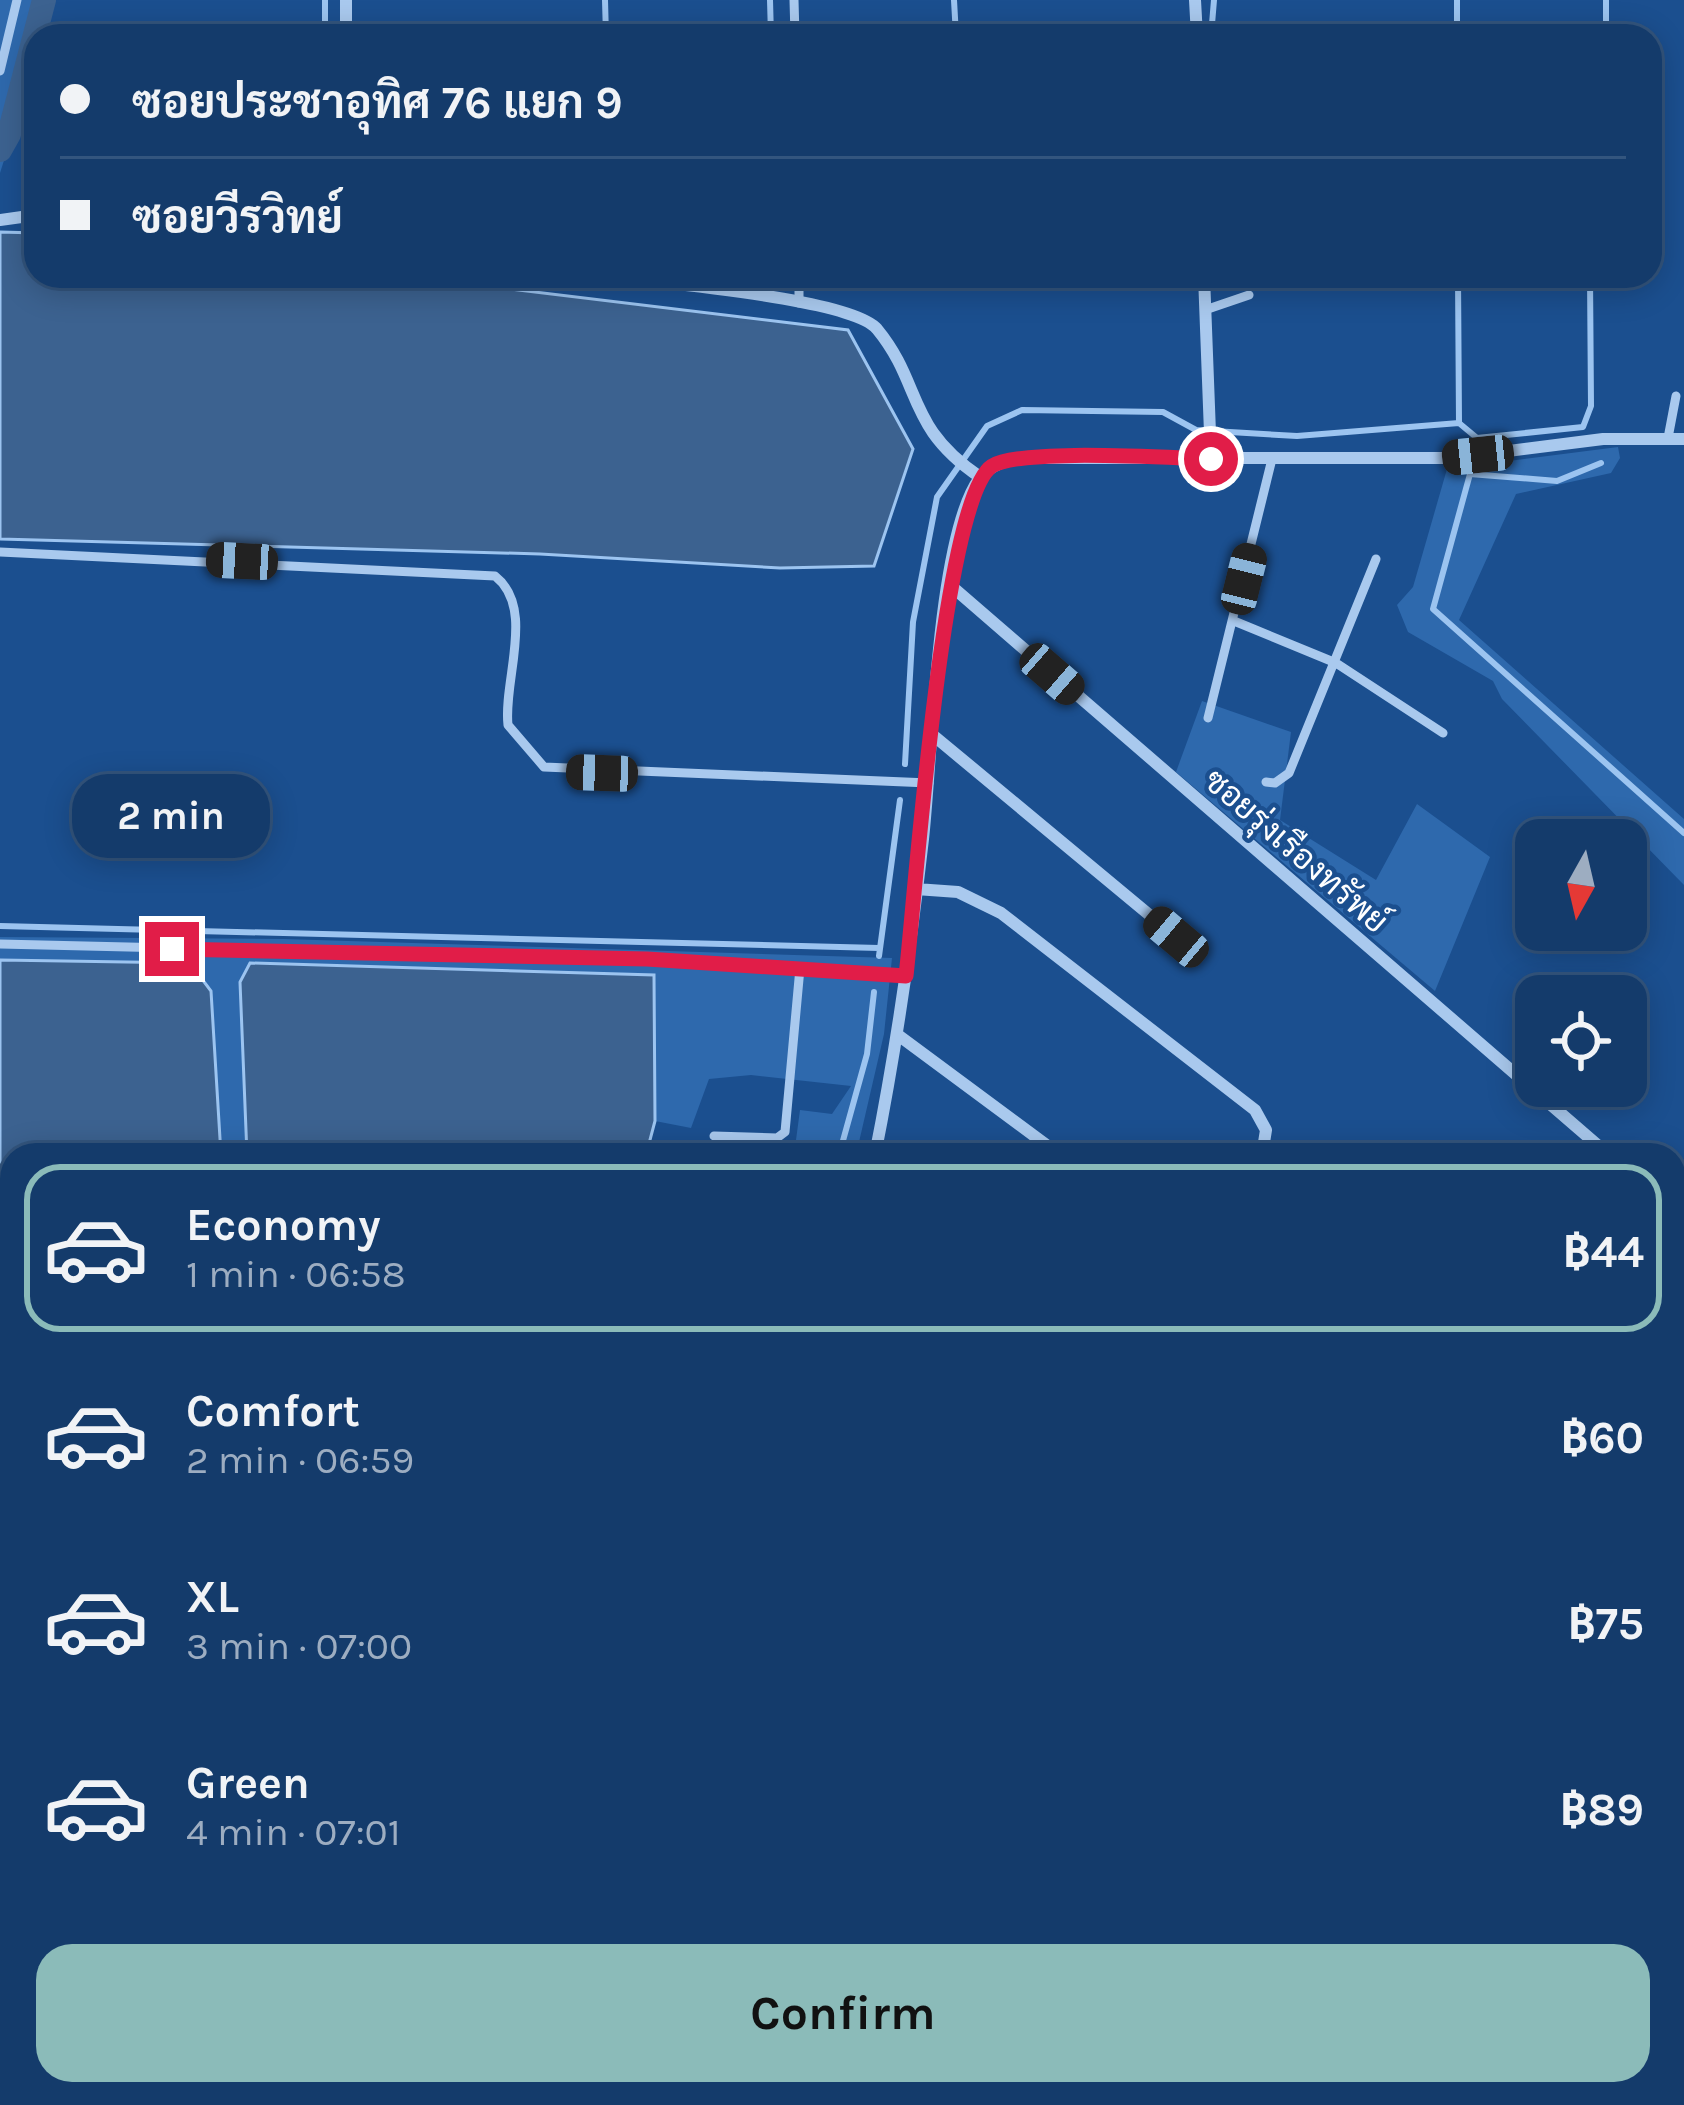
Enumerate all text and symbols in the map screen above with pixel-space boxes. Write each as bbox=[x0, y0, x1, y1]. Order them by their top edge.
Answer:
text: ซอยประชาอุทิศ 76 แยก 9 bbox=[132, 77, 623, 129]
text: ซอยวีรวิทย์ bbox=[132, 192, 343, 244]
route start bbox=[1184, 432, 1238, 486]
car bbox=[1440, 433, 1516, 477]
car bbox=[1218, 540, 1270, 618]
car bbox=[205, 541, 279, 581]
car bbox=[1013, 637, 1091, 711]
car bbox=[565, 754, 639, 792]
street label: ซอยรุ่งเรืองทรัพย์ bbox=[1195, 760, 1396, 943]
callout: 2 min bbox=[73, 775, 271, 859]
text: 2 min bbox=[117, 793, 225, 839]
north arrow bbox=[1515, 819, 1647, 951]
map controls bbox=[1515, 819, 1647, 1107]
car bbox=[1137, 900, 1215, 974]
route end bbox=[145, 922, 199, 976]
button: locate bbox=[1515, 975, 1647, 1107]
icon: car bbox=[42, 1194, 150, 1302]
text: Economy bbox=[186, 1199, 381, 1251]
text: ฿44 bbox=[1563, 1226, 1644, 1278]
text: 1 min · 06:58 bbox=[186, 1251, 406, 1297]
icon: car bbox=[42, 1380, 150, 1488]
text: Comfort bbox=[186, 1385, 360, 1437]
text: ฿60 bbox=[1561, 1412, 1644, 1464]
text: 2 min · 06:59 bbox=[186, 1437, 414, 1483]
icon: car bbox=[42, 1566, 150, 1674]
text: XL bbox=[186, 1571, 239, 1623]
text: ฿75 bbox=[1568, 1598, 1644, 1650]
text: 3 min · 07:00 bbox=[186, 1623, 412, 1669]
icon: car bbox=[42, 1752, 150, 1860]
text: Green bbox=[186, 1757, 310, 1809]
text: ฿89 bbox=[1560, 1784, 1644, 1836]
text: 4 min · 07:01 bbox=[186, 1809, 401, 1855]
button: Confirm bbox=[36, 1944, 1650, 2082]

